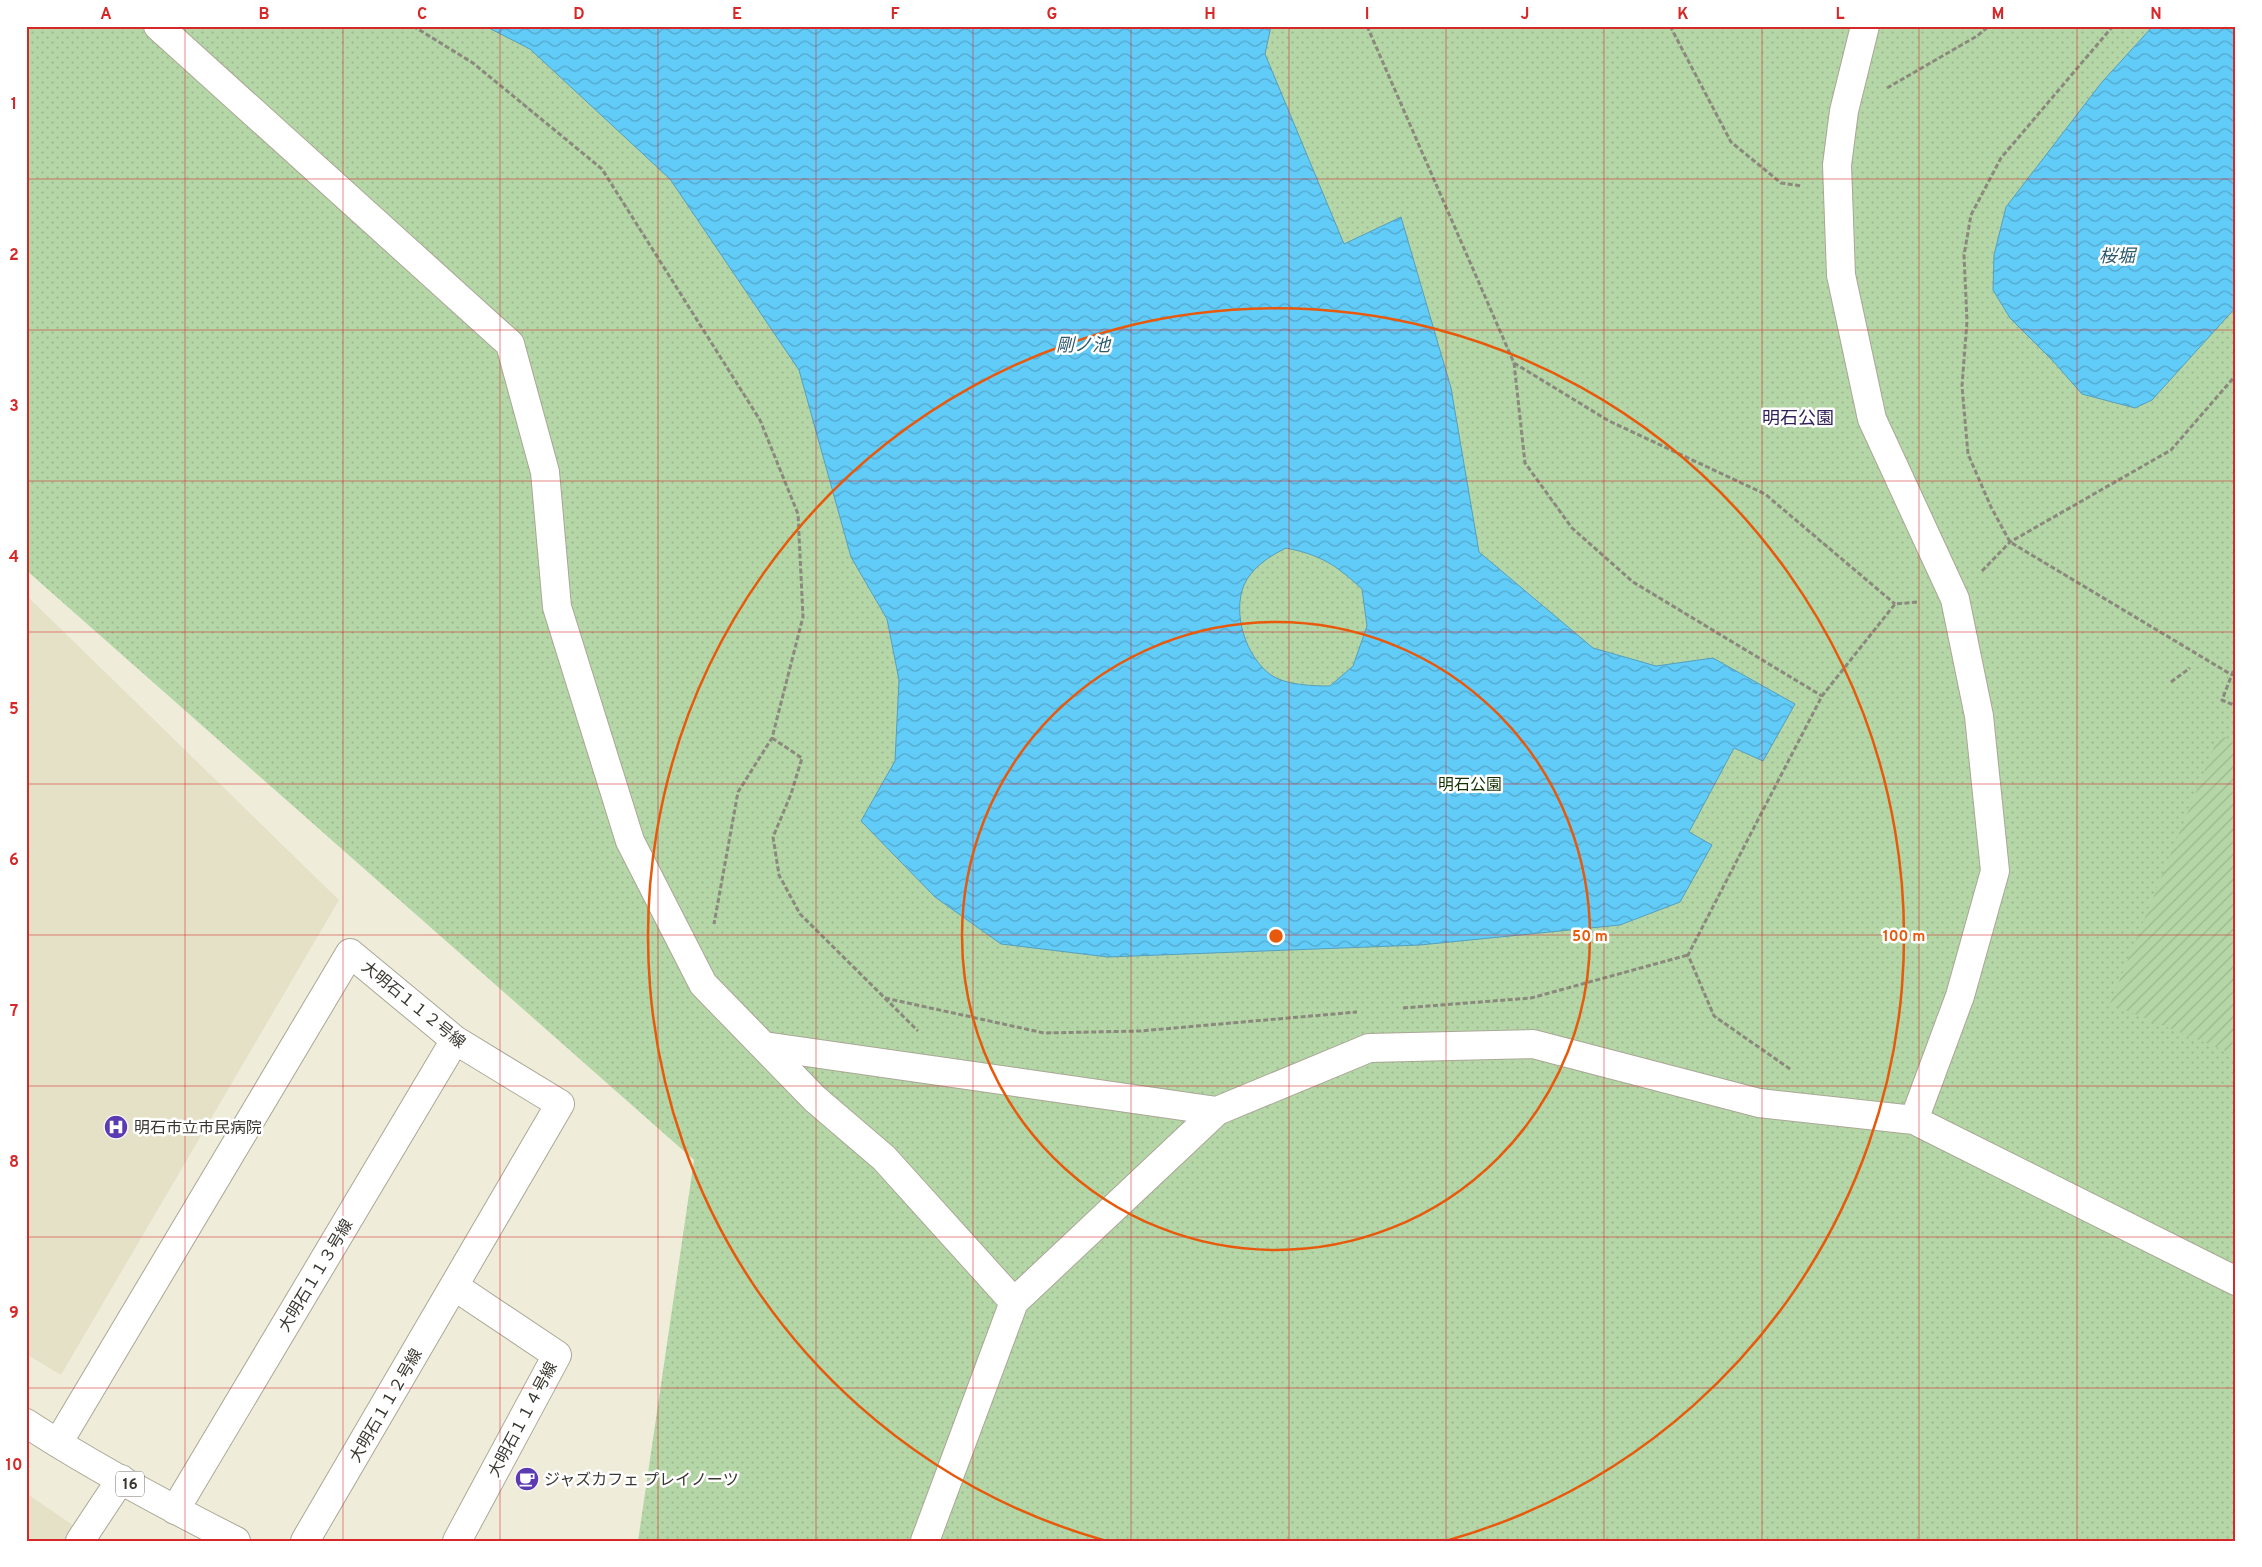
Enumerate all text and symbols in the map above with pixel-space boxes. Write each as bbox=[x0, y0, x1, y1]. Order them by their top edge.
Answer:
text: A bbox=[100, 5, 112, 25]
text: B bbox=[258, 5, 270, 25]
text: C bbox=[417, 5, 427, 25]
text: D bbox=[573, 5, 585, 25]
text: E bbox=[732, 5, 742, 25]
text: F bbox=[890, 5, 900, 25]
text: G bbox=[1047, 5, 1057, 25]
text: H bbox=[1204, 5, 1216, 25]
text: I bbox=[1365, 5, 1369, 25]
text: J bbox=[1521, 5, 1529, 25]
text: K bbox=[1677, 5, 1689, 25]
text: L bbox=[1835, 5, 1845, 25]
text: M bbox=[1992, 5, 2004, 25]
text: N bbox=[2150, 5, 2162, 25]
text: 1 bbox=[11, 95, 17, 115]
text: 2 bbox=[9, 246, 19, 266]
water label: 桜堀 bbox=[2099, 246, 2138, 269]
water label: 剛ノ池 bbox=[1056, 335, 1112, 358]
text: 3 bbox=[9, 397, 19, 417]
district label: 明石公園 bbox=[1762, 408, 1834, 431]
text: 4 bbox=[9, 548, 19, 568]
text: 5 bbox=[9, 700, 19, 720]
park label: 明石公園 bbox=[1438, 776, 1502, 796]
text: 6 bbox=[9, 851, 19, 871]
centre of rings bbox=[1267, 927, 1285, 945]
text: 50 m bbox=[1572, 928, 1608, 947]
text: 100 m bbox=[1883, 928, 1925, 947]
street label: 大明石１１２号線 bbox=[357, 958, 469, 1054]
text: 7 bbox=[10, 1002, 18, 1022]
hospital icon: 明石市立市民病院 bbox=[103, 1114, 129, 1140]
place label: 明石市立市民病院 bbox=[134, 1119, 262, 1139]
text: 8 bbox=[9, 1153, 19, 1173]
street label: 大明石１１３号線 bbox=[275, 1216, 358, 1336]
text: 9 bbox=[9, 1304, 19, 1324]
street label: 大明石１１２号線 bbox=[346, 1346, 427, 1466]
street label: 大明石１１４号線 bbox=[485, 1359, 563, 1481]
text: 10 bbox=[6, 1456, 22, 1476]
cafe icon: ジャズカフェ プレイノーツ bbox=[514, 1466, 540, 1492]
place label: ジャズカフェ プレイノーツ bbox=[544, 1471, 739, 1491]
road number: 16 bbox=[116, 1472, 144, 1496]

